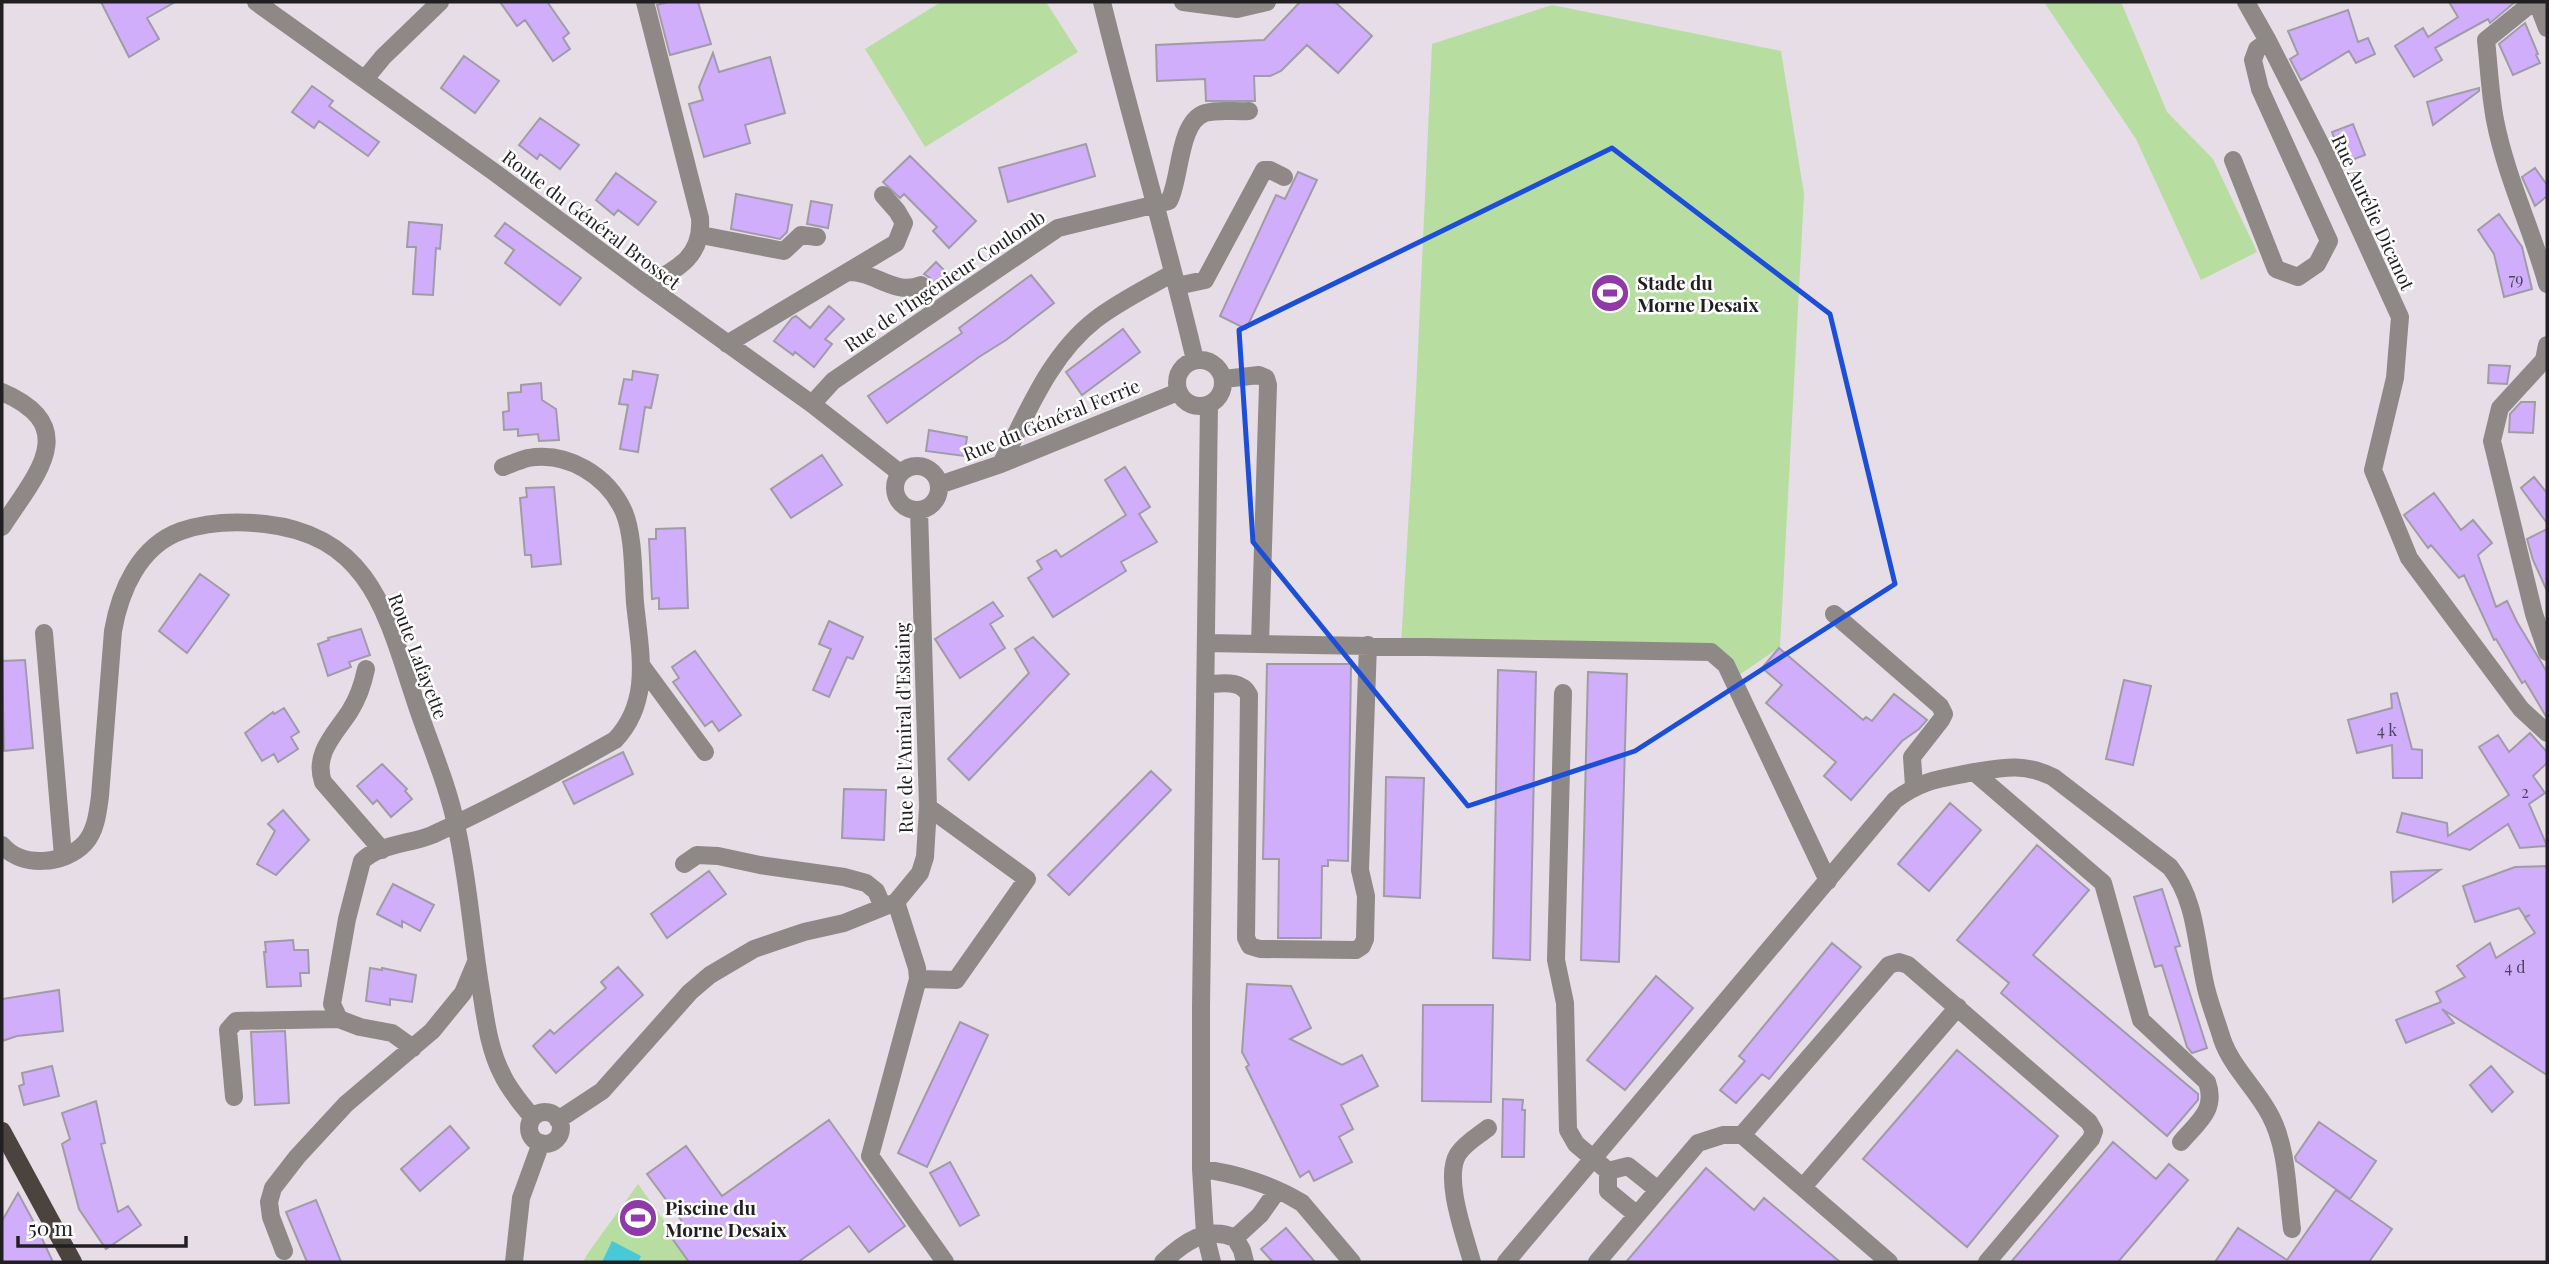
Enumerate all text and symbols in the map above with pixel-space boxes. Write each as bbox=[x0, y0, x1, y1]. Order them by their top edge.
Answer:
street label: Rue Aurélie Dicanot bbox=[2327, 130, 2422, 294]
street label: Route du Général Brosset bbox=[497, 143, 687, 295]
street label: Rue de l'Ingénieur Coulomb bbox=[839, 203, 1049, 357]
house number: 79 bbox=[2509, 268, 2523, 289]
place label: Stade du Morne Desaix bbox=[1637, 269, 1759, 317]
sports icon: Stade du Morne Desaix bbox=[1589, 272, 1631, 314]
street label: Rue du Général Ferrie bbox=[959, 372, 1143, 466]
street label: Route Lafayette bbox=[383, 590, 455, 722]
street label: Rue de l'Amiral d'Estaing bbox=[888, 622, 918, 834]
house number: 4 k bbox=[2377, 719, 2397, 740]
house number: 2 bbox=[2521, 781, 2529, 802]
house number: 4 d bbox=[2504, 956, 2526, 977]
place label: Piscine du Morne Desaix bbox=[665, 1194, 787, 1242]
sports icon: Piscine du Morne Desaix bbox=[617, 1197, 659, 1239]
scale bar bbox=[18, 1204, 186, 1248]
text: 50 m bbox=[28, 1213, 74, 1241]

